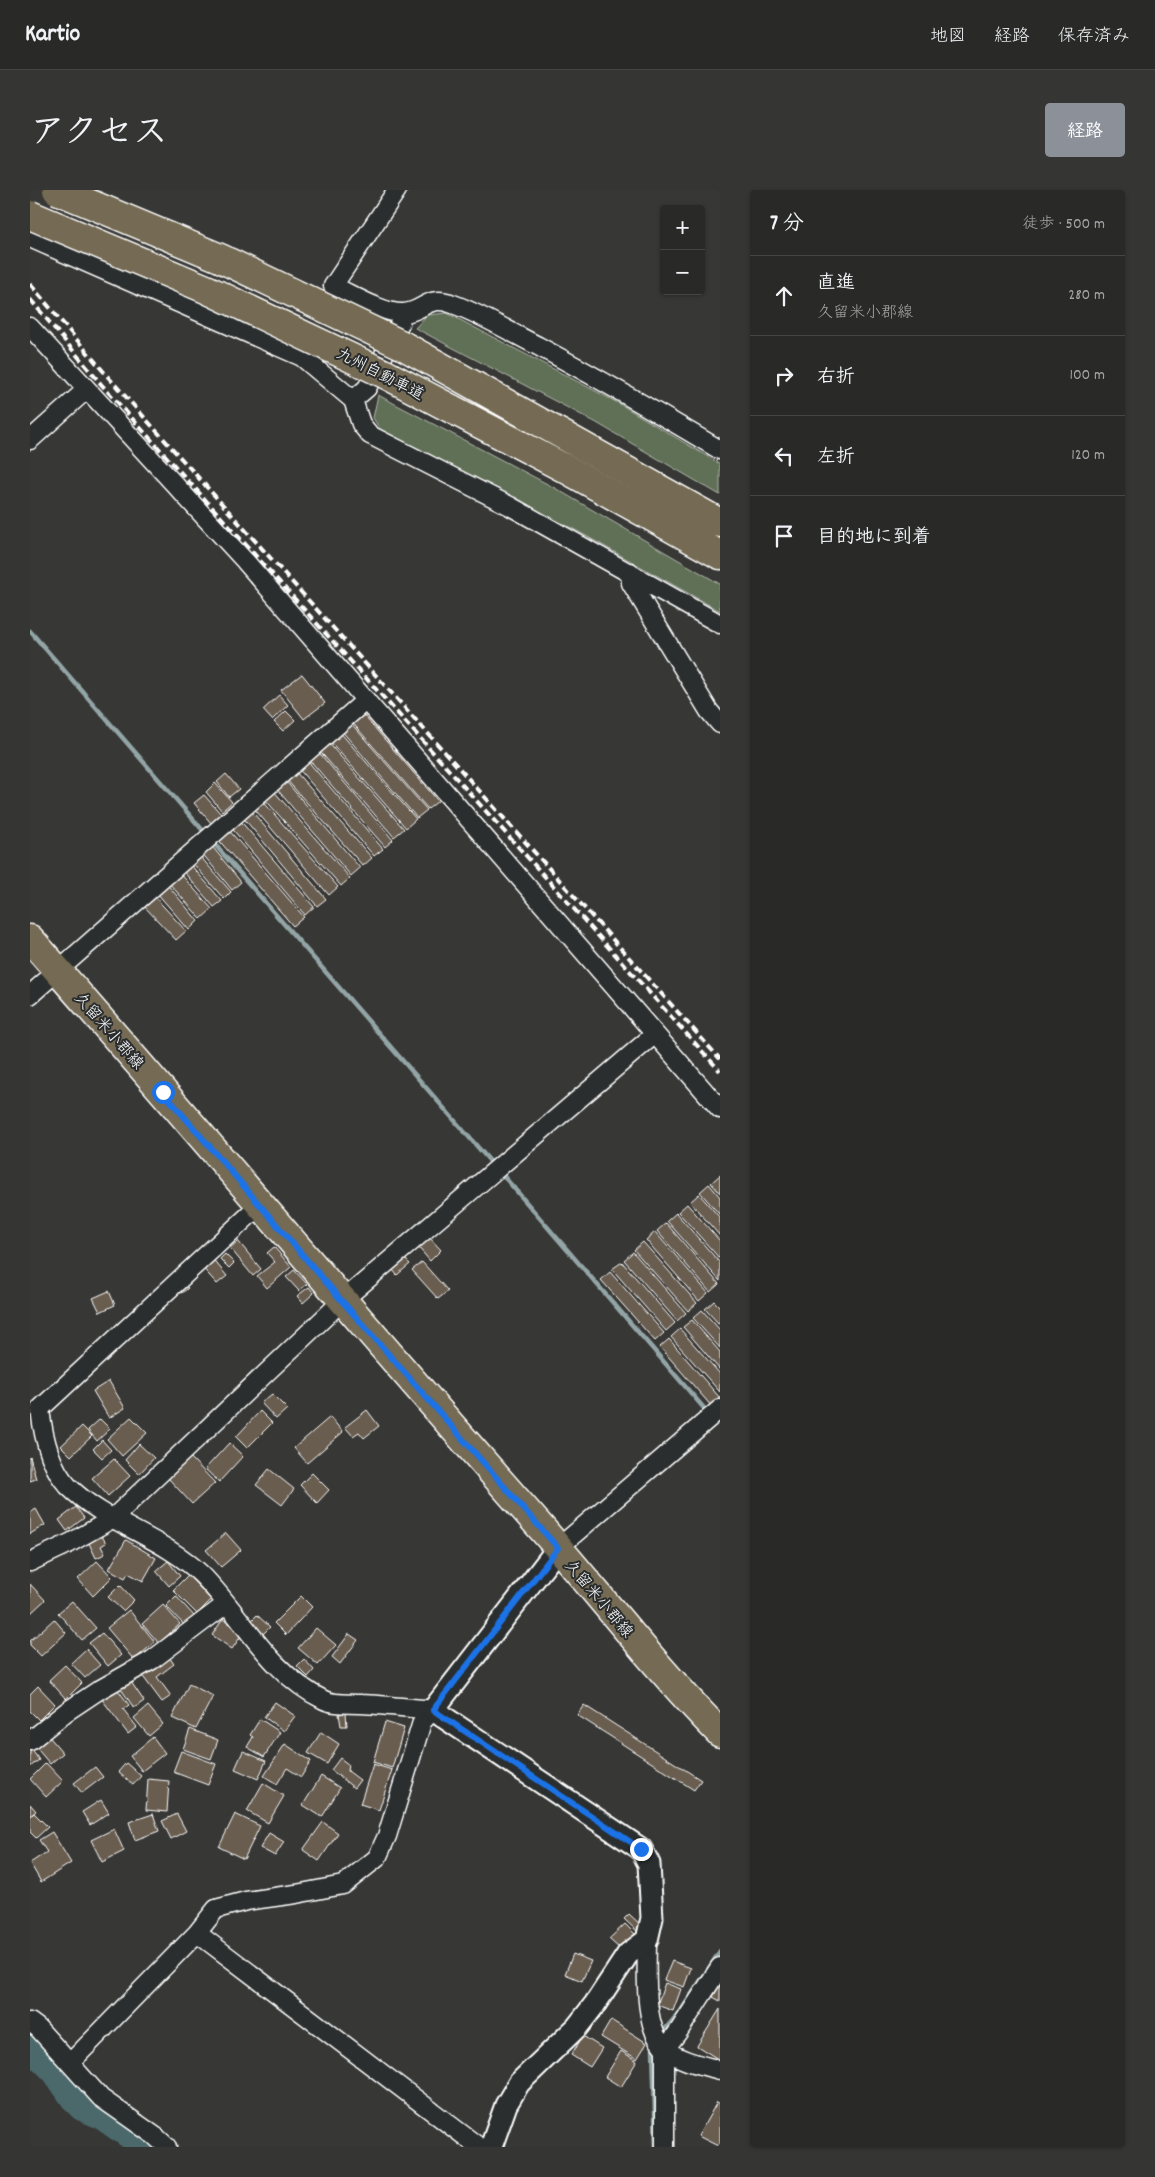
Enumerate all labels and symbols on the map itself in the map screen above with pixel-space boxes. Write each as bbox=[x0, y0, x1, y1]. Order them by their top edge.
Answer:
street label: 九州自動車道 bbox=[332, 343, 428, 407]
street label: 久留米小郡線 bbox=[68, 988, 148, 1075]
route start bbox=[152, 1081, 175, 1104]
street label: 久留米小郡線 bbox=[558, 1555, 638, 1644]
route end bbox=[630, 1838, 653, 1861]

